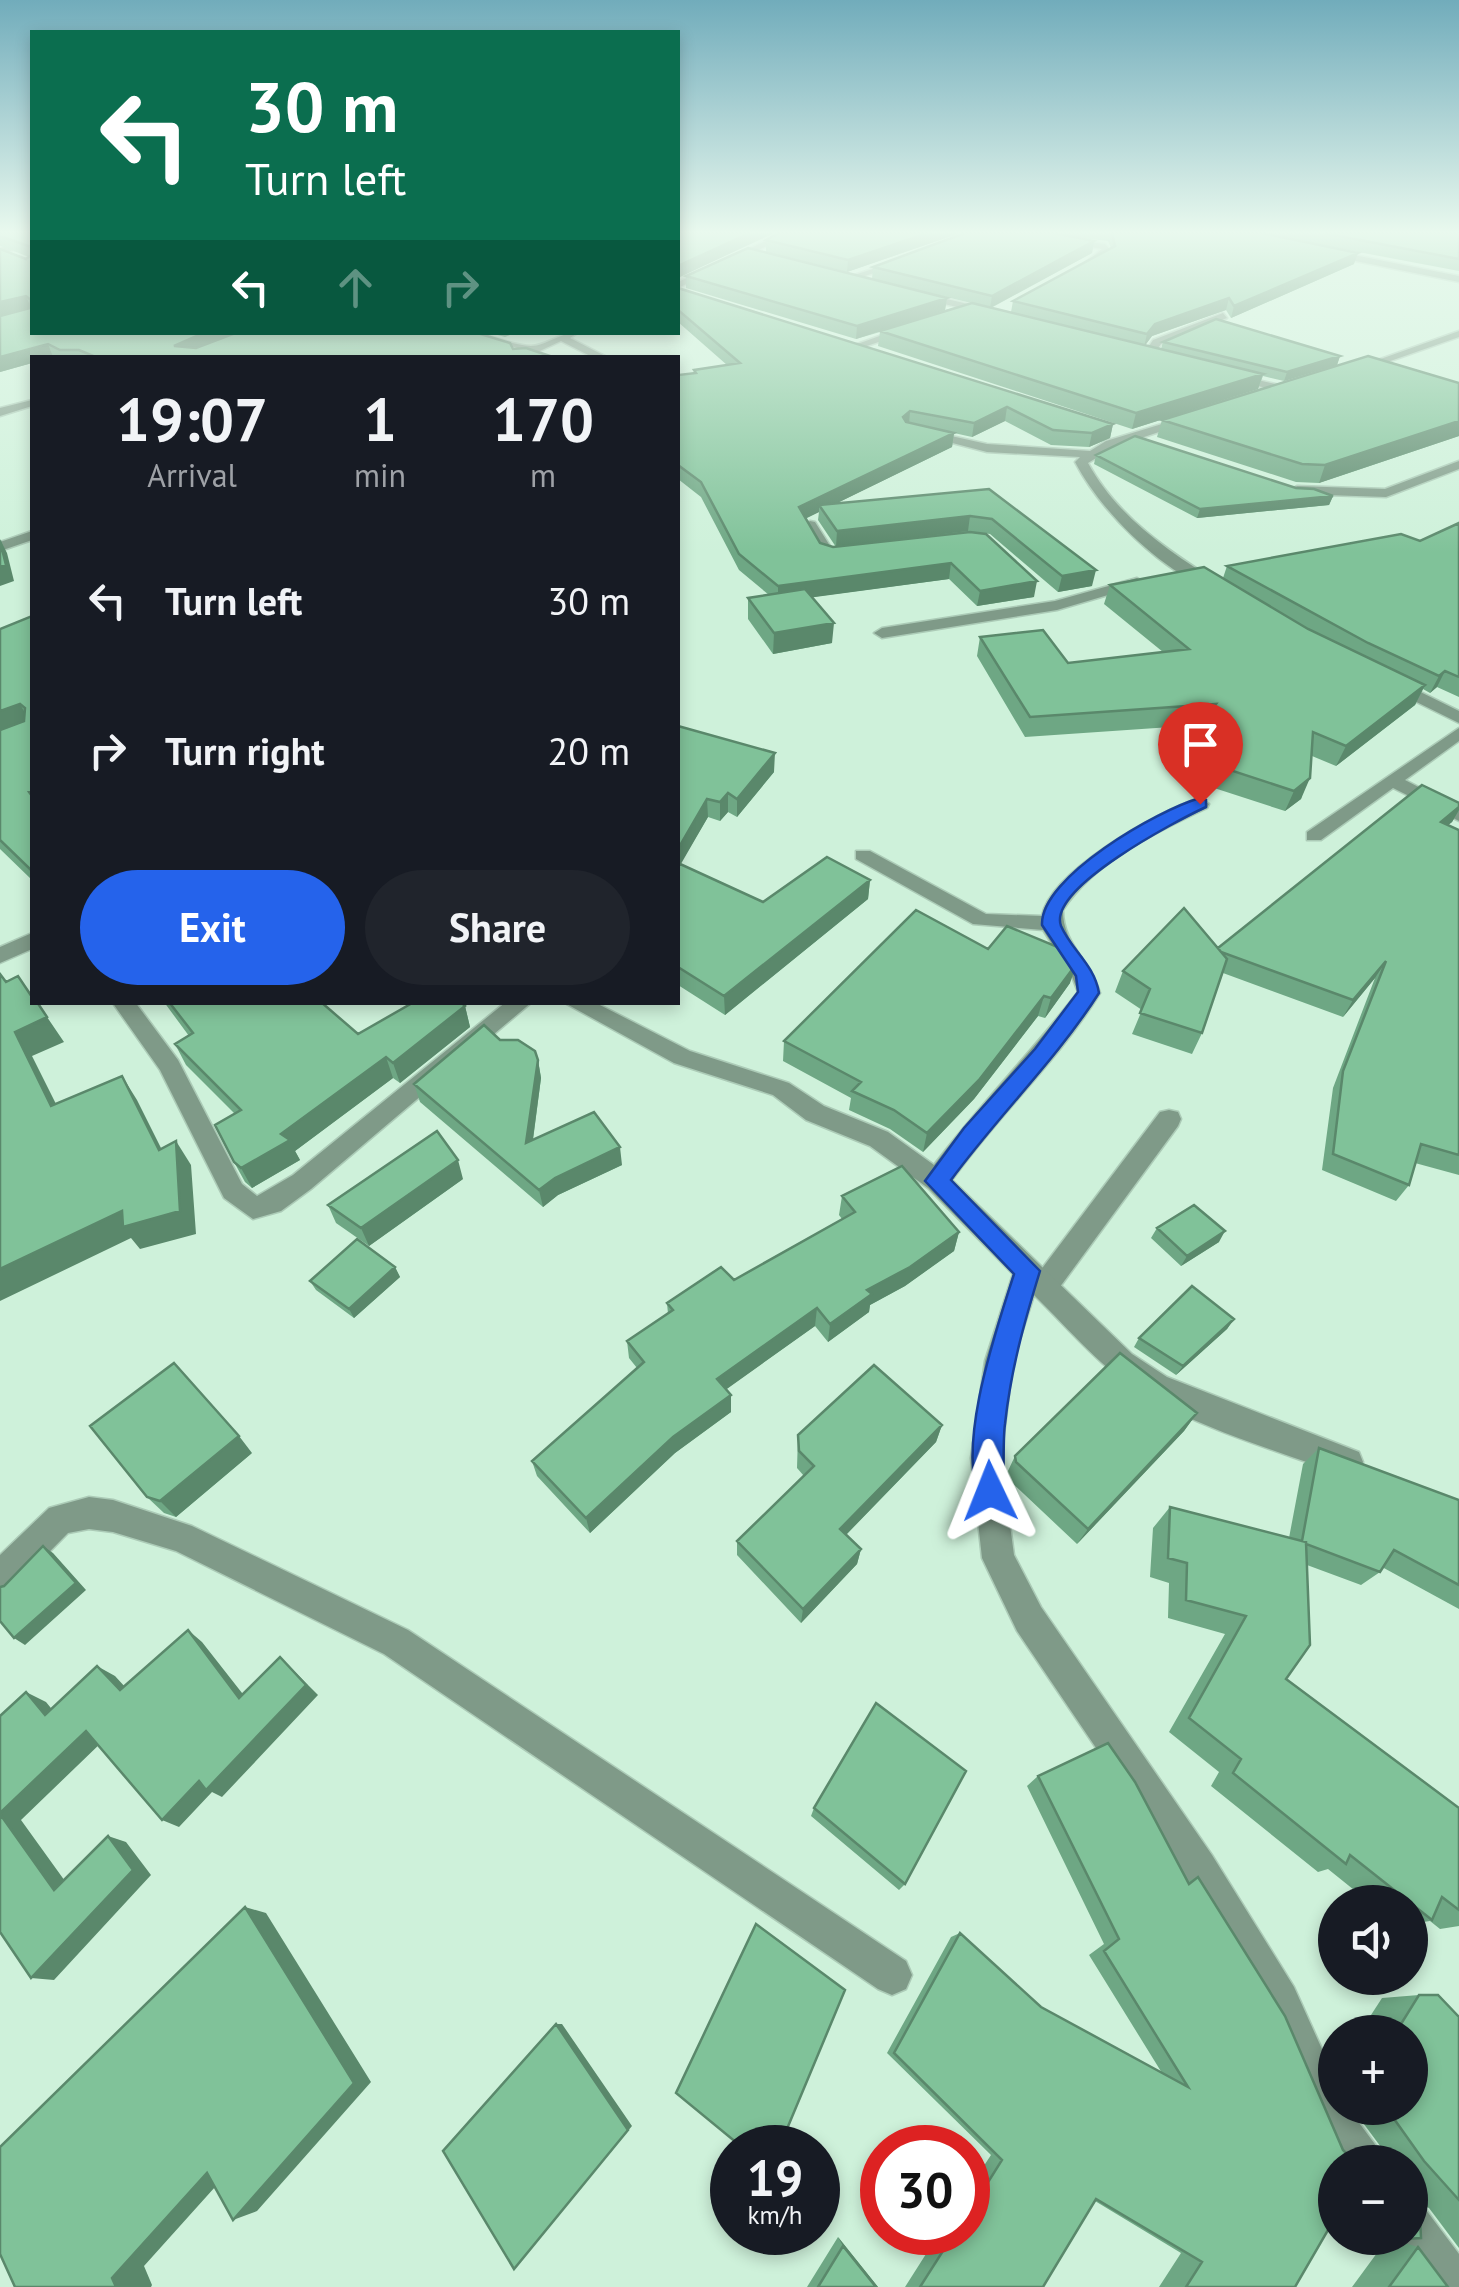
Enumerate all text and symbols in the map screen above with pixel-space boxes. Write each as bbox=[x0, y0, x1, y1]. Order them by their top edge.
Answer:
text: 30 m bbox=[245, 61, 398, 151]
icon: left bbox=[80, 70, 210, 200]
text: Turn left bbox=[245, 149, 406, 207]
icon: left bbox=[223, 260, 278, 315]
icon: ahead bbox=[328, 260, 383, 315]
icon: right bbox=[433, 260, 488, 315]
text: 19:07 bbox=[116, 380, 268, 458]
text: 1 bbox=[363, 380, 397, 458]
text: 170 bbox=[492, 380, 594, 458]
text: Arrival bbox=[147, 454, 237, 496]
text: min bbox=[354, 454, 406, 496]
text: m bbox=[530, 454, 556, 496]
icon: left bbox=[80, 573, 135, 628]
text: Turn left bbox=[165, 576, 302, 625]
text: 30 m bbox=[548, 576, 630, 625]
pin bbox=[1158, 702, 1243, 805]
icon: arrive bbox=[1173, 717, 1228, 772]
icon: right bbox=[80, 723, 135, 778]
text: Turn right bbox=[165, 726, 325, 775]
text: 20 m bbox=[548, 726, 630, 775]
button: Exit bbox=[80, 870, 345, 985]
button: Share bbox=[365, 870, 630, 985]
position arrow bbox=[938, 1439, 1042, 1543]
map controls bbox=[1318, 1885, 1428, 2255]
button: sound bbox=[1318, 1885, 1428, 1995]
button: + bbox=[1318, 2015, 1428, 2125]
speed limit sign: 30 bbox=[860, 2125, 990, 2255]
text: 19 bbox=[747, 2145, 803, 2210]
button: − bbox=[1318, 2145, 1428, 2255]
text: km/h bbox=[748, 2199, 802, 2231]

